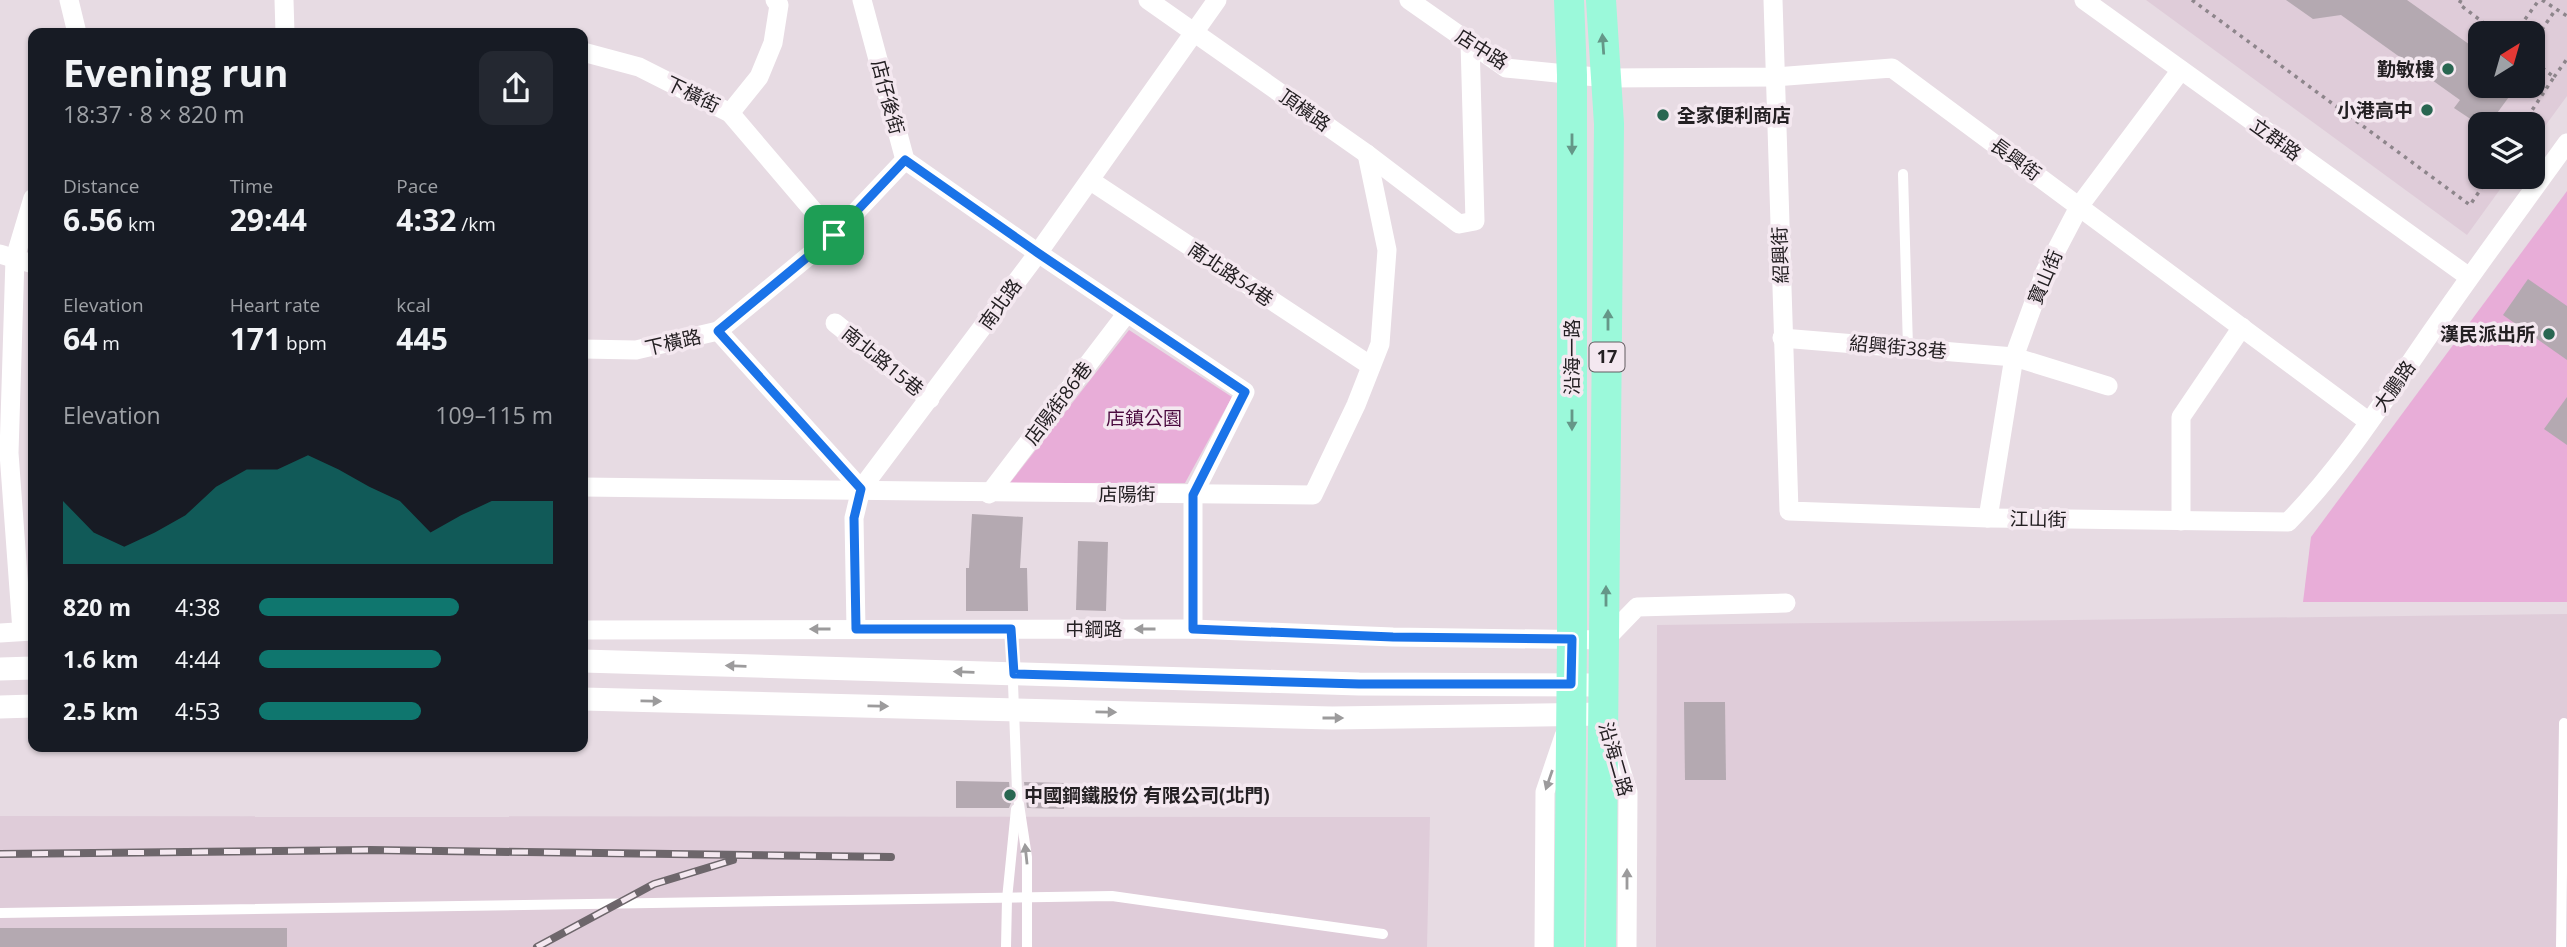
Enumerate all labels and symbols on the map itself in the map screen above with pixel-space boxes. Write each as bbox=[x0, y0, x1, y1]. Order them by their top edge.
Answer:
north arrow bbox=[2468, 21, 2544, 98]
street label: 店中路 bbox=[1451, 23, 1513, 75]
one-way arrow bbox=[1597, 32, 1608, 54]
place label: 勤敏樓 bbox=[2377, 56, 2434, 82]
street label: 店仔後街 bbox=[866, 57, 910, 137]
marker: 勤敏樓 bbox=[2440, 61, 2456, 77]
street label: 下橫街 bbox=[662, 70, 724, 118]
street label: 頂橫路 bbox=[1274, 83, 1336, 137]
place label: 小港高中 bbox=[2337, 97, 2413, 123]
place label: 全家便利商店 bbox=[1677, 102, 1791, 128]
marker: 小港高中 bbox=[2419, 102, 2435, 118]
marker: 全家便利商店 bbox=[1655, 107, 1671, 123]
street label: 立群路 bbox=[2245, 112, 2307, 166]
street label: 長興街 bbox=[1985, 132, 2047, 186]
one-way arrow bbox=[1566, 133, 1578, 155]
pin bbox=[804, 205, 864, 265]
street label: 紹興街 bbox=[1766, 226, 1794, 284]
street label: 南北路54巷 bbox=[1183, 236, 1279, 312]
street label: 寶山街 bbox=[2022, 246, 2068, 308]
street label: 南北路 bbox=[973, 273, 1027, 335]
one-way arrow bbox=[1602, 309, 1613, 331]
street label: 沿海一路 bbox=[1559, 319, 1585, 395]
street label: 南北路15巷 bbox=[837, 320, 929, 402]
place label: 漢民派出所 bbox=[2440, 321, 2535, 347]
street label: 下橫路 bbox=[642, 323, 704, 361]
marker: 漢民派出所 bbox=[2541, 326, 2557, 342]
street label: 紹興街38巷 bbox=[1848, 330, 1948, 364]
road number: 17 bbox=[1590, 342, 1624, 372]
street label: 大鵬路 bbox=[2367, 355, 2421, 417]
street label: 店陽街86巷 bbox=[1018, 356, 1098, 450]
park label: 店鎮公園 bbox=[1106, 405, 1182, 431]
one-way arrow bbox=[1566, 409, 1578, 431]
street label: 店陽街 bbox=[1098, 481, 1156, 507]
street label: 江山街 bbox=[2009, 506, 2067, 532]
one-way arrow bbox=[1600, 585, 1612, 607]
street label: 中鋼路 bbox=[1065, 616, 1123, 642]
one-way arrow bbox=[808, 623, 830, 635]
one-way arrow bbox=[1134, 623, 1156, 635]
one-way arrow bbox=[725, 660, 747, 671]
one-way arrow bbox=[953, 667, 975, 678]
one-way arrow bbox=[640, 695, 662, 706]
one-way arrow bbox=[868, 701, 890, 712]
one-way arrow bbox=[1095, 706, 1117, 718]
one-way arrow bbox=[1322, 712, 1344, 724]
street label: 沿海二路 bbox=[1593, 719, 1639, 799]
one-way arrow bbox=[1543, 769, 1554, 790]
place label: 中國鋼鐵股份 有限公司(北門) bbox=[1024, 782, 1270, 808]
marker: 中國鋼鐵股份 有限公司(北門) bbox=[1002, 787, 1018, 803]
one-way arrow bbox=[1020, 843, 1031, 865]
one-way arrow bbox=[1621, 868, 1633, 890]

